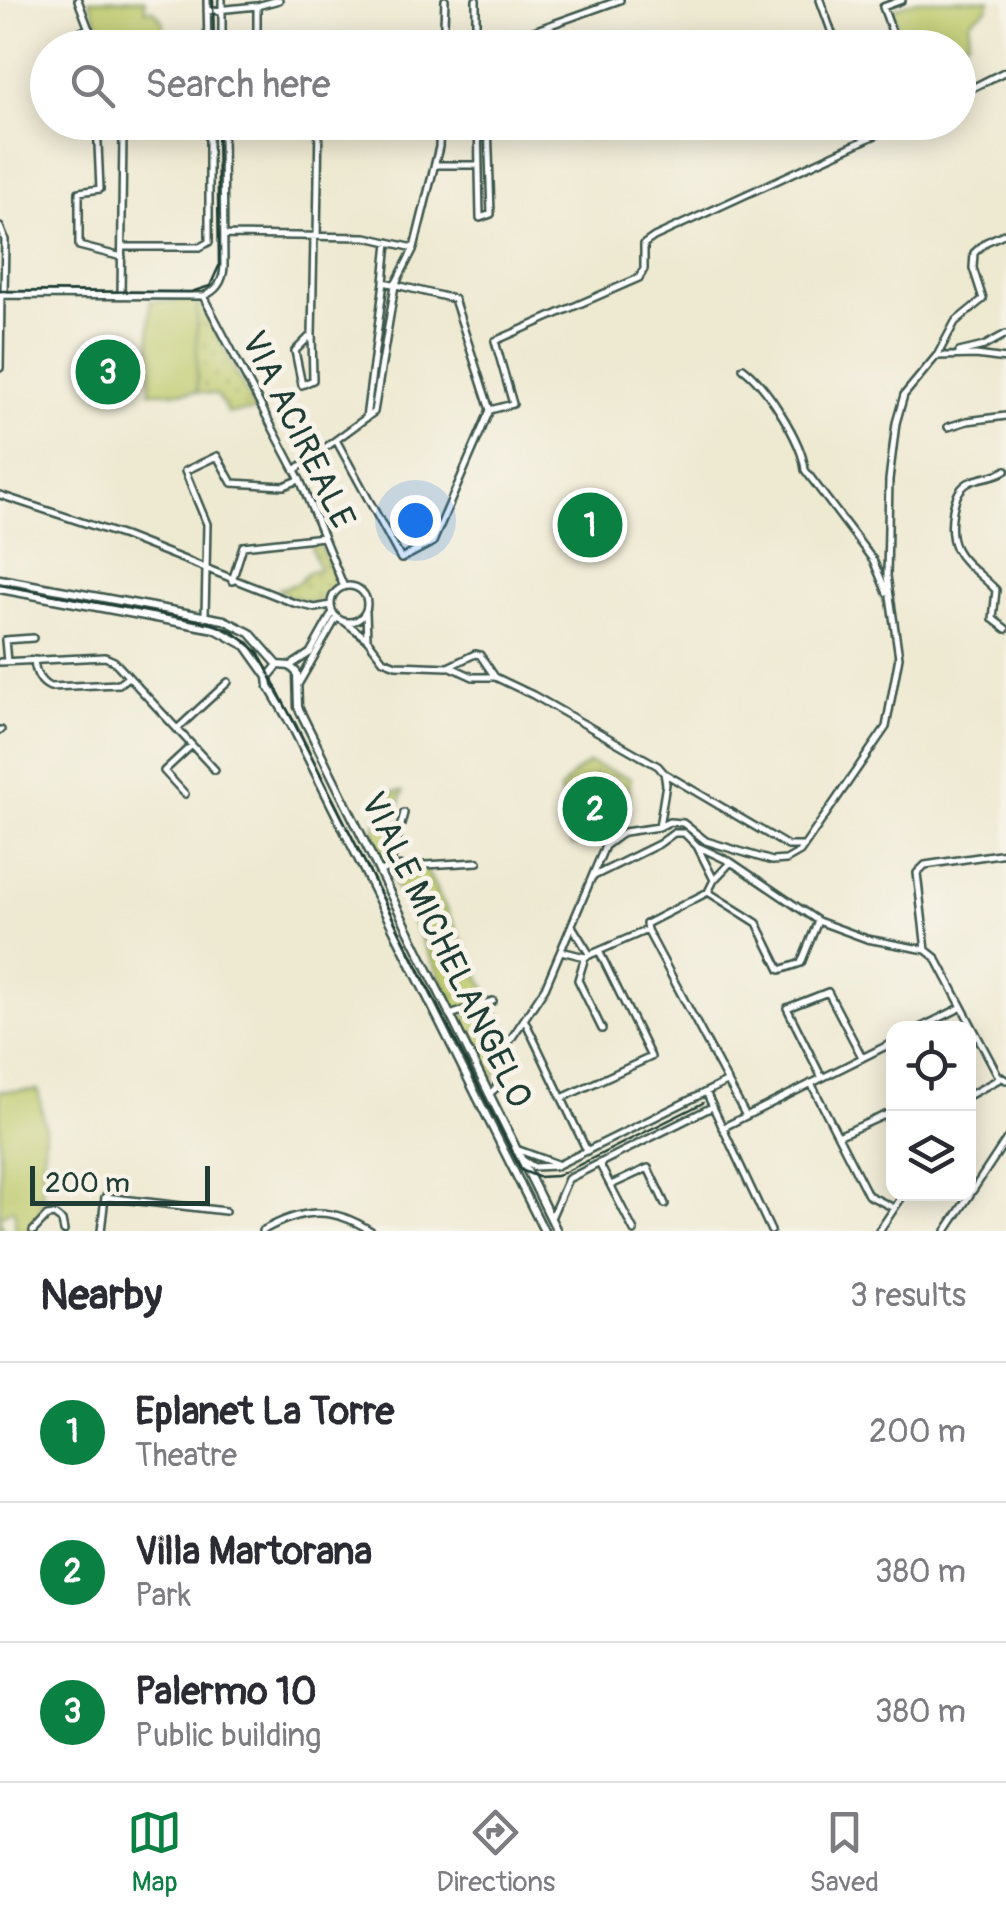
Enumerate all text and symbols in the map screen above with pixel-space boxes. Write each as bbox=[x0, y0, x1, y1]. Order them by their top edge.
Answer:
search box bbox=[30, 30, 976, 140]
icon: search bbox=[65, 58, 120, 113]
text: Search here bbox=[145, 61, 331, 109]
street label: VIA ACIREALE bbox=[231, 324, 365, 536]
pin: 3 bbox=[76, 334, 140, 410]
pin: 1 bbox=[558, 488, 622, 562]
your location bbox=[390, 495, 441, 546]
pin: 2 bbox=[562, 772, 628, 846]
street label: VIALE MICHELANGELO bbox=[350, 785, 542, 1115]
map controls bbox=[886, 1021, 976, 1201]
button: locate bbox=[886, 1021, 976, 1111]
button: layers bbox=[886, 1111, 976, 1201]
scale bar bbox=[30, 1161, 210, 1206]
text: 200 m bbox=[45, 1166, 130, 1201]
text: Nearby bbox=[40, 1270, 162, 1322]
text: 3 results bbox=[850, 1276, 966, 1316]
text: Eplanet La Torre bbox=[135, 1388, 394, 1436]
text: 1 bbox=[66, 1412, 79, 1452]
text: 200 m bbox=[869, 1412, 966, 1452]
text: Theatre bbox=[135, 1436, 237, 1476]
text: Villa Martorana bbox=[135, 1528, 372, 1576]
text: 2 bbox=[64, 1552, 81, 1592]
text: 380 m bbox=[875, 1552, 966, 1592]
text: Park bbox=[135, 1576, 191, 1616]
text: Palermo 10 bbox=[135, 1668, 317, 1716]
text: 3 bbox=[64, 1692, 81, 1732]
text: 380 m bbox=[875, 1692, 966, 1732]
text: Public building bbox=[135, 1716, 321, 1756]
tab: Map bbox=[127, 1805, 182, 1900]
tab: Directions bbox=[436, 1805, 555, 1900]
tab: Saved bbox=[809, 1805, 879, 1900]

